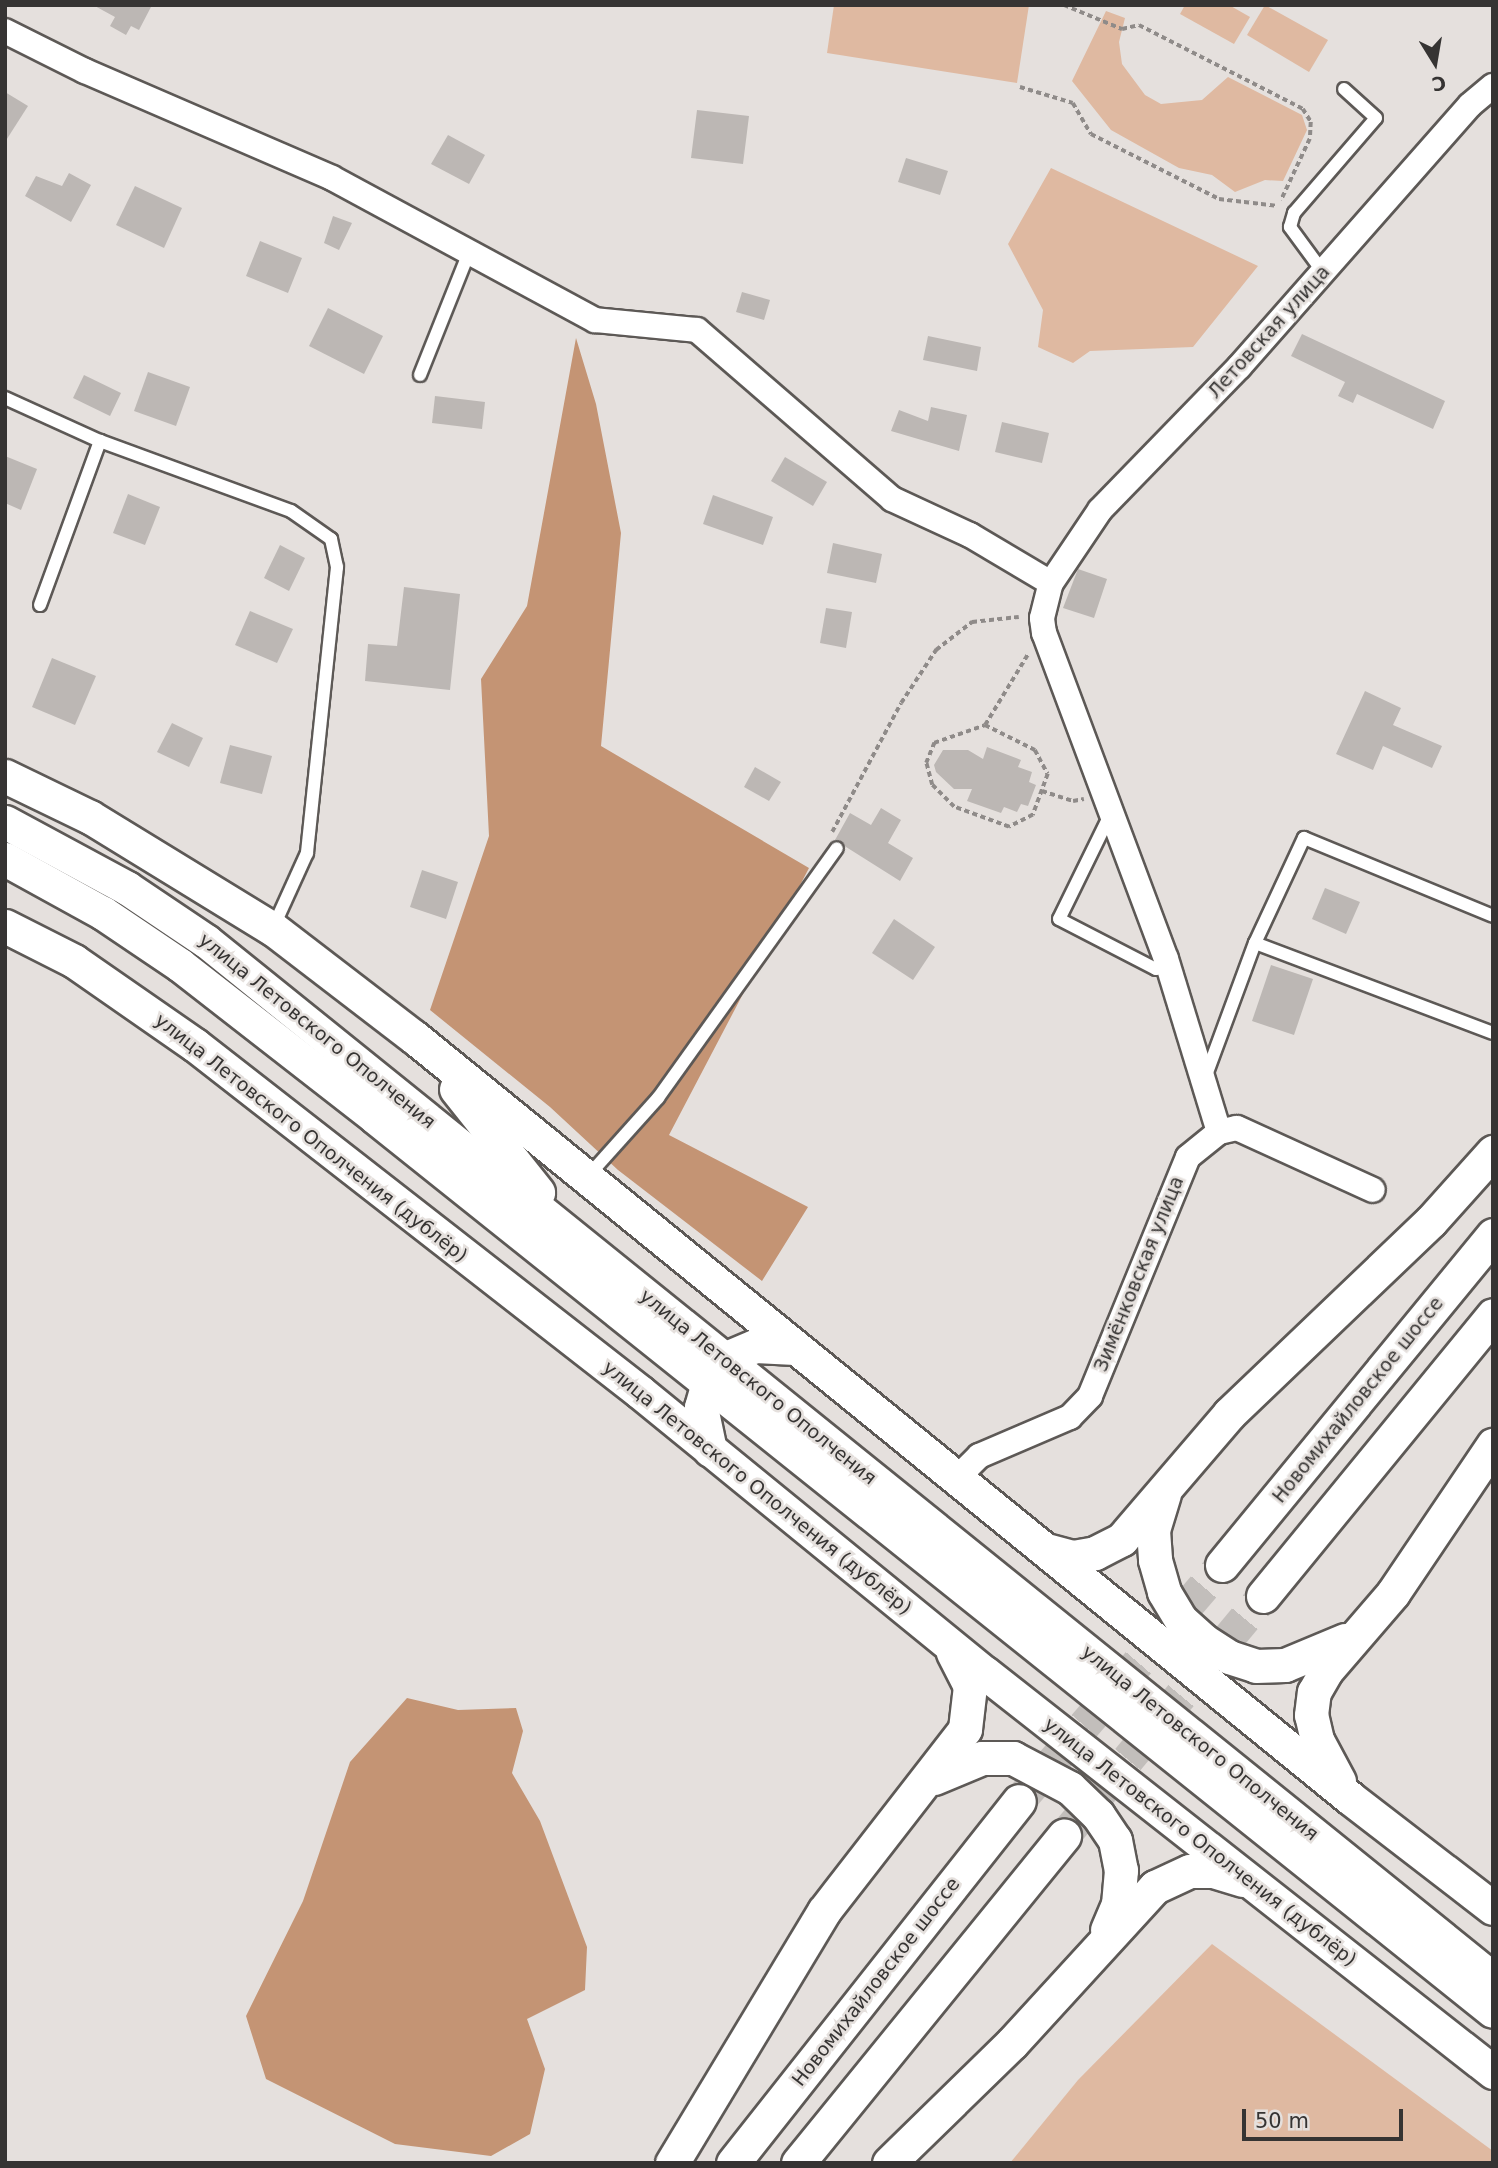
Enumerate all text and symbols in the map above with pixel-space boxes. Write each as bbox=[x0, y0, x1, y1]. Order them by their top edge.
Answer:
north arrow bbox=[1400, 28, 1470, 98]
text: С bbox=[1430, 71, 1448, 96]
street label: Летовская улица bbox=[1203, 261, 1335, 403]
street label: улица Летовского Ополчения bbox=[194, 928, 440, 1134]
street label: улица Летовского Ополчения (дублёр) bbox=[150, 1009, 472, 1267]
street label: Зимёнковская улица bbox=[1089, 1173, 1189, 1375]
street label: улица Летовского Ополчения bbox=[635, 1284, 881, 1490]
street label: Новомихайловское шоссе bbox=[1268, 1292, 1448, 1508]
street label: улица Летовского Ополчения (дублёр) bbox=[598, 1356, 916, 1620]
street label: улица Летовского Ополчения bbox=[1077, 1640, 1323, 1846]
street label: улица Летовского Ополчения (дублёр) bbox=[1039, 1713, 1361, 1971]
street label: Новомихайловское шоссе bbox=[787, 1873, 965, 2091]
scale bar bbox=[1246, 2094, 1407, 2138]
text: 50 m bbox=[1255, 2109, 1309, 2133]

